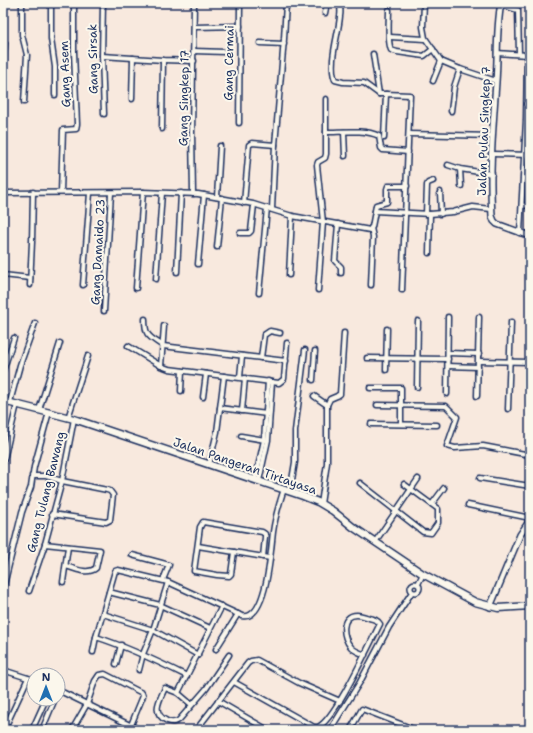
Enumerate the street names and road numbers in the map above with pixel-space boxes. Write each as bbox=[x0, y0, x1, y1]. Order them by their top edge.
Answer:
street label: Gang Sirsak bbox=[84, 24, 102, 94]
street label: Gang Cermai bbox=[220, 25, 238, 101]
street label: Gang Asem bbox=[56, 40, 74, 108]
street label: Gang Singkep 17 bbox=[175, 50, 193, 146]
street label: Jalan Pulau Singkep 7 bbox=[474, 66, 494, 196]
street label: Gang Damaido 23 bbox=[87, 198, 109, 306]
street label: Gang Tulang Bawang bbox=[23, 430, 69, 554]
street label: Jalan Pangeran Tirtayasa bbox=[171, 434, 320, 498]

